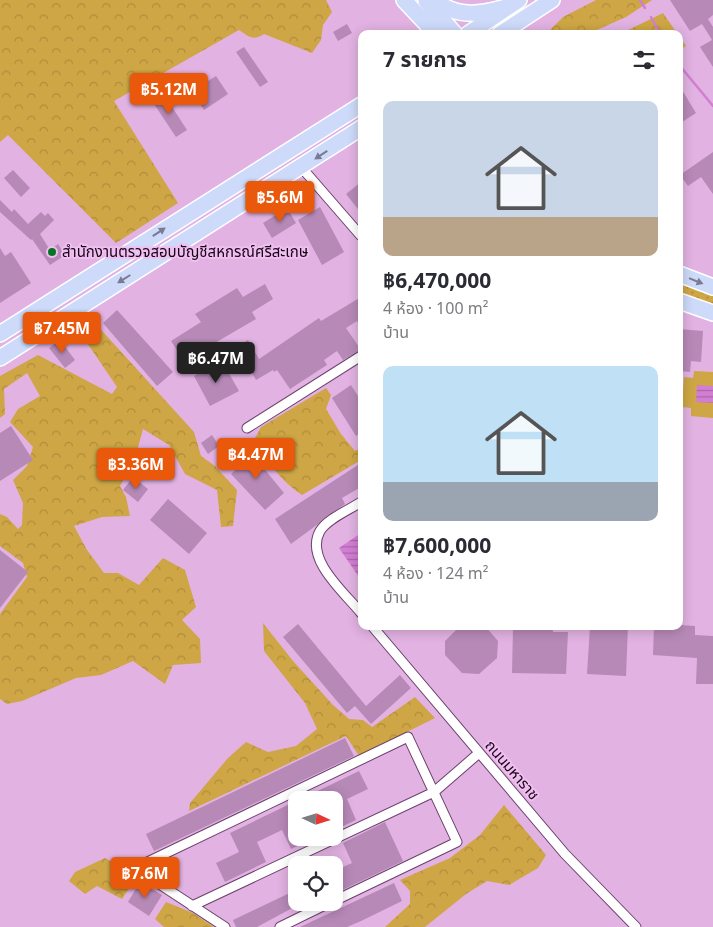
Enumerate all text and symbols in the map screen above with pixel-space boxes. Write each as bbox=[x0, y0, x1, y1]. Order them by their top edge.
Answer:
text: 7 รายการ bbox=[383, 45, 467, 73]
icon: filters bbox=[630, 46, 658, 74]
pin: ฿5.12M bbox=[128, 72, 210, 115]
text: ฿5.12M bbox=[141, 78, 197, 100]
icon: home bbox=[476, 133, 566, 223]
one-way arrow bbox=[314, 150, 327, 160]
pin: ฿5.6M bbox=[245, 180, 315, 223]
text: ฿5.6M bbox=[256, 186, 304, 208]
one-way arrow bbox=[152, 227, 165, 237]
place label: สำนักงานตรวจสอบบัญชีสหกรณ์ศรีสะเกษ bbox=[62, 241, 309, 261]
marker: สำนักงานตรวจสอบบัญชีสหกรณ์ศรีสะเกษ bbox=[46, 246, 58, 258]
text: ฿6,470,000 bbox=[383, 266, 491, 294]
one-way arrow bbox=[117, 275, 131, 284]
one-way arrow bbox=[689, 277, 704, 285]
text: 4 ห้อง · 100 m² bbox=[383, 297, 488, 319]
pin: ฿7.45M bbox=[21, 312, 103, 354]
text: ฿7.45M bbox=[34, 317, 90, 339]
text: บ้าน bbox=[383, 321, 409, 343]
pin: ฿6.47M bbox=[175, 342, 257, 384]
text: ฿6.47M bbox=[188, 347, 244, 369]
icon: home bbox=[476, 398, 566, 488]
pin: ฿4.47M bbox=[215, 438, 297, 480]
text: ฿4.47M bbox=[228, 443, 284, 465]
pin: ฿3.36M bbox=[95, 448, 177, 490]
text: ฿3.36M bbox=[108, 453, 164, 475]
text: ฿7,600,000 bbox=[383, 531, 491, 559]
text: 4 ห้อง · 124 m² bbox=[383, 562, 488, 584]
text: บ้าน bbox=[383, 586, 409, 608]
street label: ถนนมหาราช bbox=[481, 735, 544, 804]
north arrow bbox=[288, 791, 342, 846]
map controls bbox=[288, 791, 343, 911]
pin: ฿7.6M bbox=[110, 856, 180, 899]
button: locate bbox=[288, 856, 343, 911]
text: ฿7.6M bbox=[121, 862, 169, 884]

